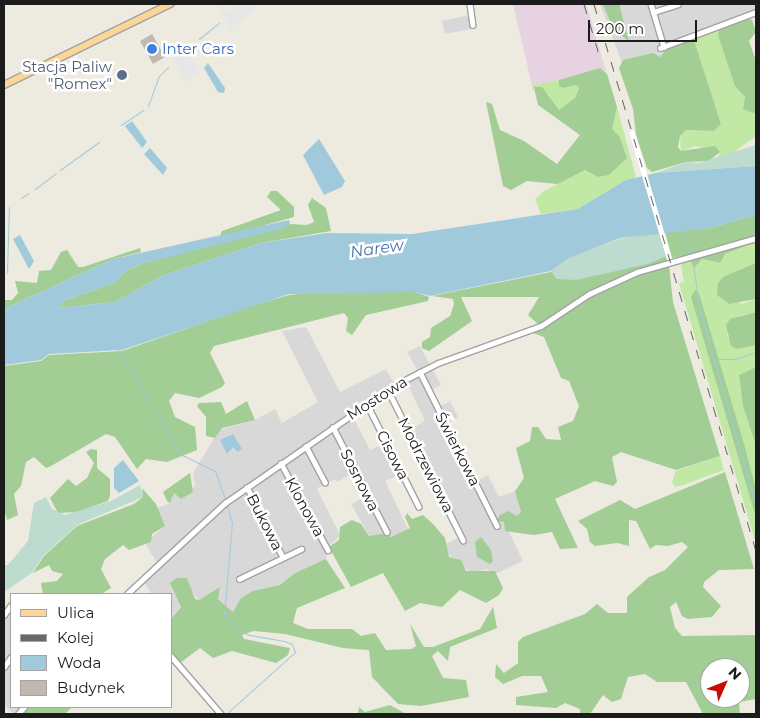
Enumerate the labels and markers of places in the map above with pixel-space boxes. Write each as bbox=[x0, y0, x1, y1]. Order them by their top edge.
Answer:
place label: Inter Cars bbox=[162, 40, 234, 58]
marker: Inter Cars bbox=[146, 43, 158, 55]
place label: Stacja Paliw "Romex" bbox=[22, 57, 112, 92]
marker: Stacja Paliw "Romex" bbox=[116, 69, 128, 81]

